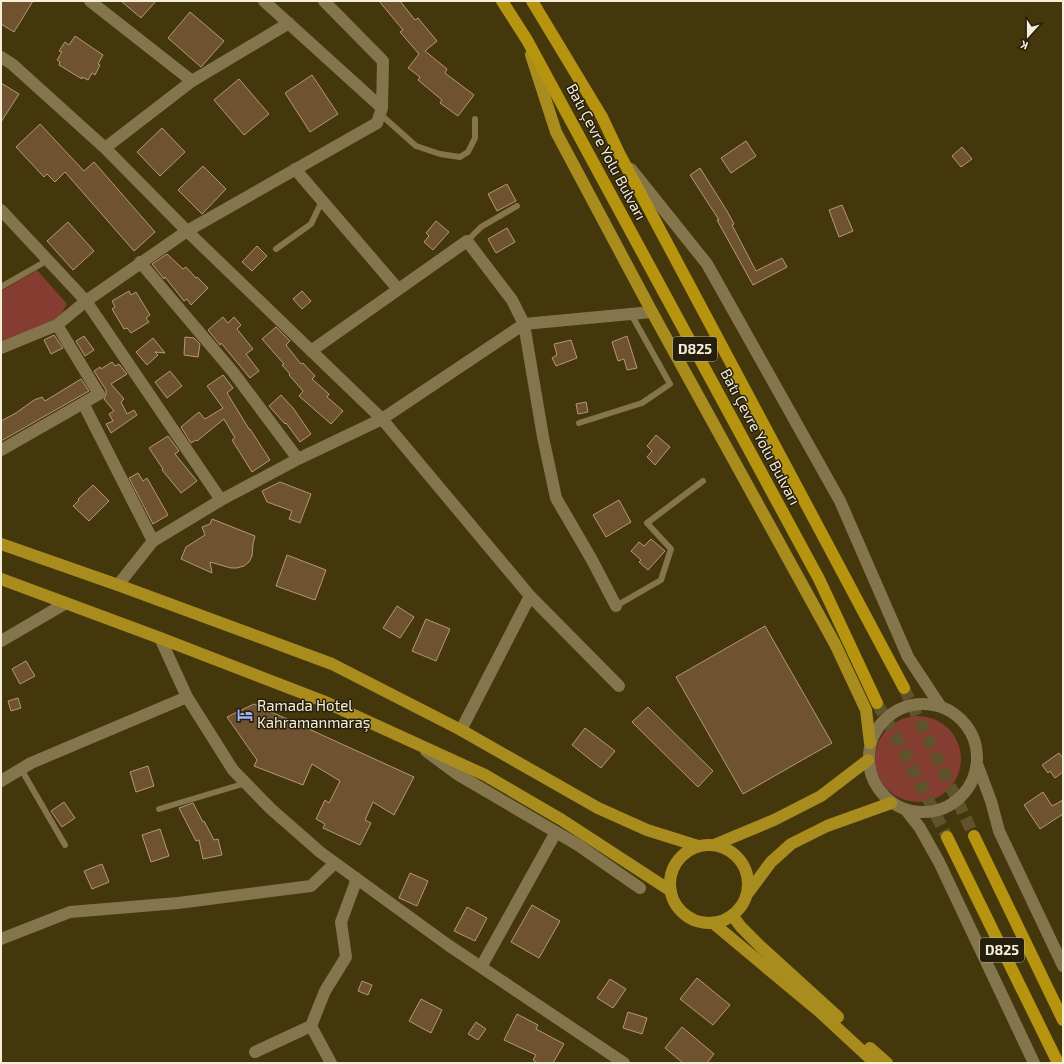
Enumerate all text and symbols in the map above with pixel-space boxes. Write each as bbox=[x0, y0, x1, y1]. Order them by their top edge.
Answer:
north arrow bbox=[1008, 16, 1048, 56]
text: K bbox=[1019, 38, 1030, 53]
street label: Batı Çevre Yolu Bulvarı bbox=[562, 80, 650, 223]
road number: D825 bbox=[673, 337, 717, 361]
street label: Batı Çevre Yolu Bulvarı bbox=[716, 365, 804, 508]
place label: Ramada Hotel Kahramanmaraş bbox=[257, 696, 370, 732]
hotel icon: Ramada Hotel Kahramanmaraş bbox=[236, 706, 254, 724]
road number: D825 bbox=[980, 938, 1024, 962]

